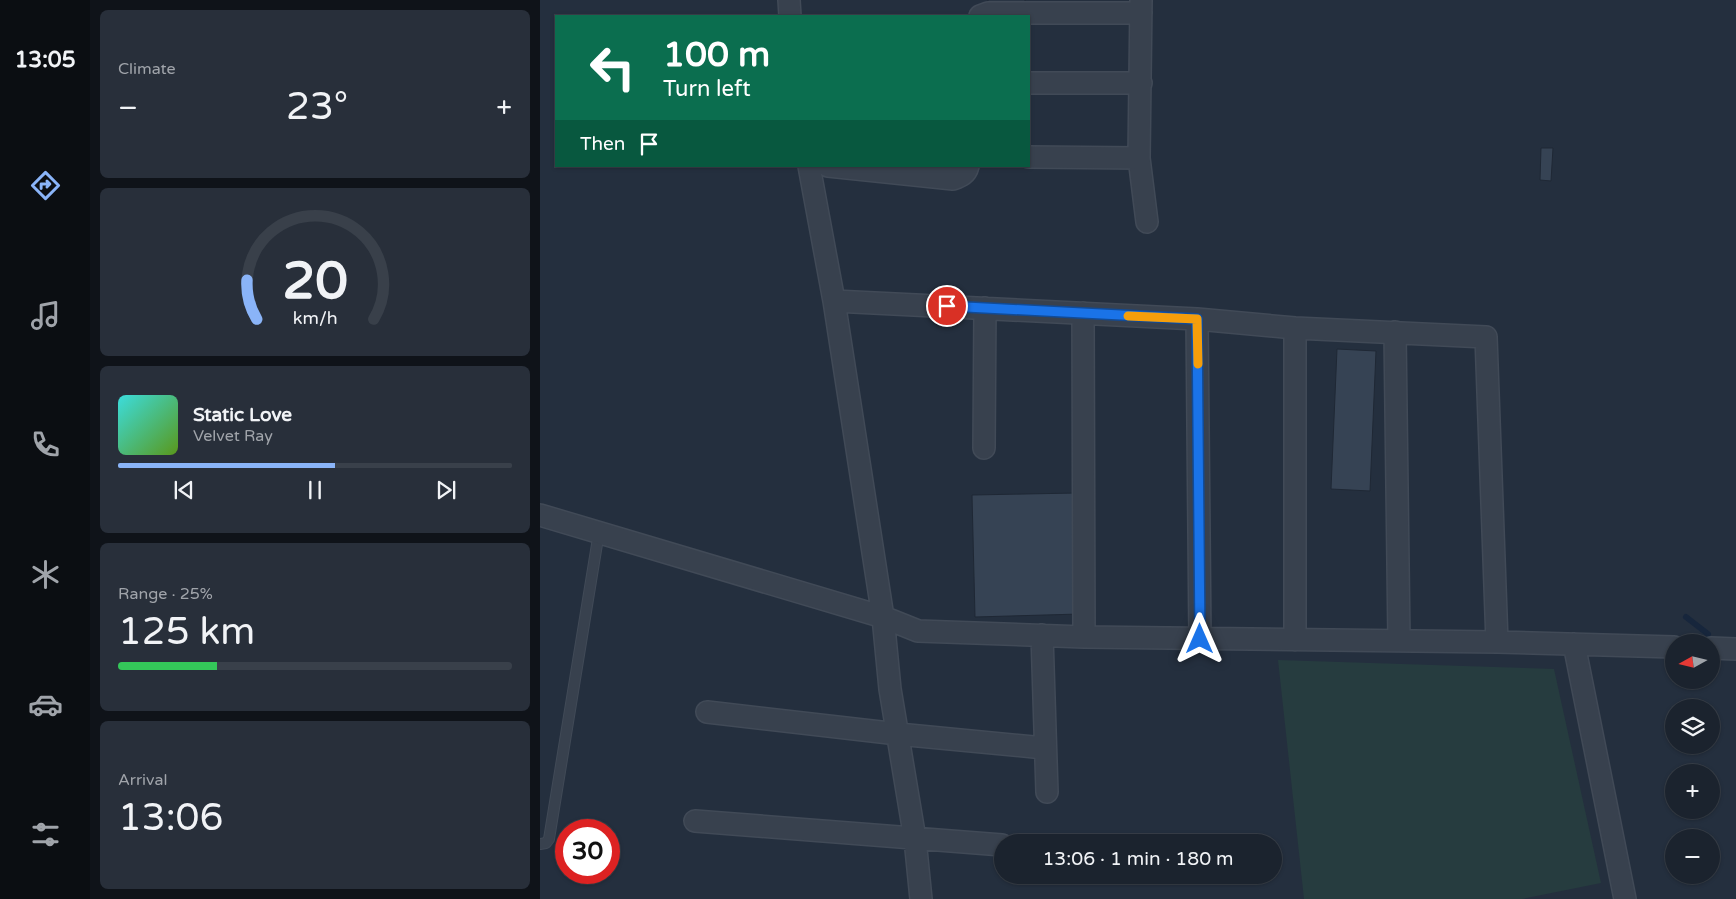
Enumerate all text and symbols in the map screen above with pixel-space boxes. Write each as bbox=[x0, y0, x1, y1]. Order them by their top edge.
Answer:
text: 100 m bbox=[663, 34, 770, 76]
icon: left bbox=[580, 35, 645, 100]
text: 13:05 bbox=[15, 47, 75, 73]
text: Climate bbox=[118, 59, 176, 79]
text: Turn left bbox=[663, 76, 751, 102]
text: 23° bbox=[286, 84, 348, 130]
text: − bbox=[118, 91, 138, 125]
text: + bbox=[496, 91, 512, 125]
icon: arrive bbox=[635, 130, 663, 158]
text: Then bbox=[580, 133, 625, 155]
icon: directions bbox=[28, 168, 63, 203]
text: 20 bbox=[282, 250, 348, 313]
pin bbox=[926, 285, 968, 327]
icon: arrive bbox=[933, 292, 961, 320]
icon: music bbox=[28, 298, 63, 333]
text: km/h bbox=[293, 308, 337, 329]
text: Static Love bbox=[193, 404, 292, 426]
text: Velvet Ray bbox=[193, 426, 273, 446]
icon: phone bbox=[28, 427, 63, 462]
icon: previous bbox=[170, 476, 198, 504]
icon: pause bbox=[301, 476, 329, 504]
icon: next bbox=[432, 476, 460, 504]
icon: climate bbox=[28, 557, 63, 592]
text: Range · 25% bbox=[118, 584, 213, 604]
text: 125 km bbox=[118, 609, 255, 655]
position arrow bbox=[1173, 612, 1225, 664]
north arrow bbox=[1665, 634, 1720, 689]
map controls bbox=[1665, 634, 1720, 884]
icon: car bbox=[28, 687, 63, 722]
button: layers bbox=[1665, 699, 1720, 754]
button: + bbox=[1665, 764, 1720, 819]
text: Arrival bbox=[118, 770, 167, 790]
text: 13:06 bbox=[118, 795, 223, 841]
icon: filters bbox=[28, 817, 63, 852]
speed limit sign: 30 bbox=[555, 819, 620, 884]
button: − bbox=[1665, 829, 1720, 884]
text: 13:06 · 1 min · 180 m bbox=[1042, 848, 1234, 870]

